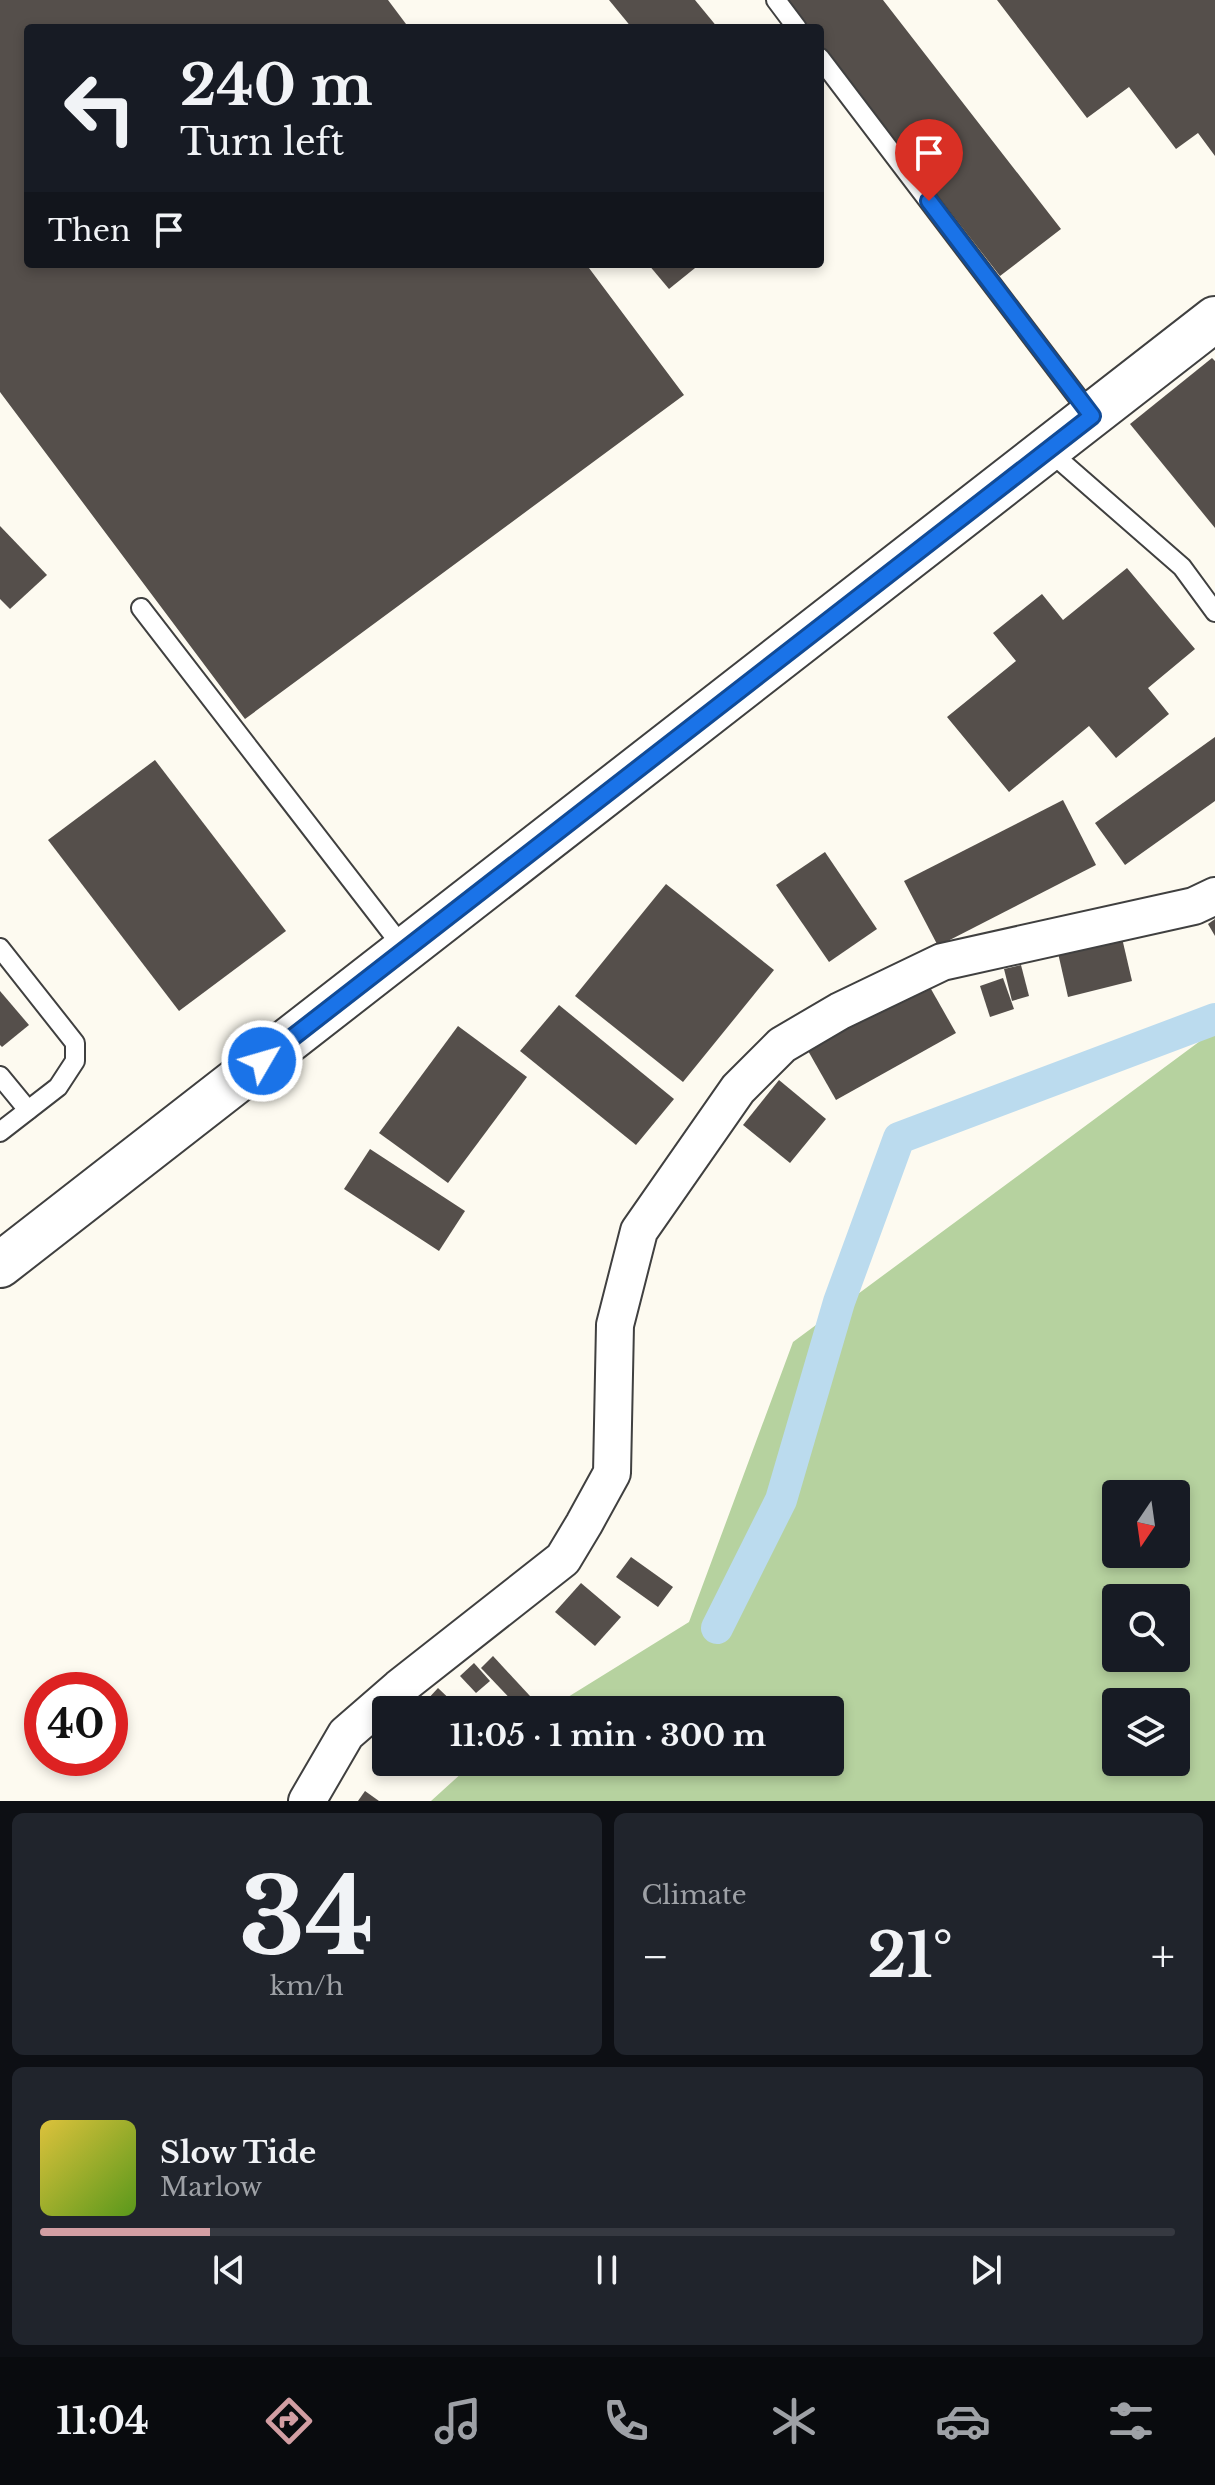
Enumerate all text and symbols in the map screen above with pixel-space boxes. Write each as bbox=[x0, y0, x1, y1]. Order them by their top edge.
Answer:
text: 240 m bbox=[180, 51, 373, 120]
icon: left bbox=[48, 56, 152, 160]
pin bbox=[895, 119, 963, 201]
text: Turn left bbox=[180, 120, 344, 165]
icon: arrive bbox=[907, 131, 951, 175]
icon: arrive bbox=[147, 208, 191, 252]
text: Then bbox=[48, 212, 131, 249]
position arrow bbox=[220, 1019, 304, 1103]
north arrow bbox=[1102, 1480, 1190, 1568]
map controls bbox=[1102, 1480, 1190, 1776]
button: search bbox=[1102, 1584, 1190, 1672]
speed limit sign: 40 bbox=[24, 1672, 128, 1776]
button: layers bbox=[1102, 1688, 1190, 1776]
text: 11:05 · 1 min · 300 m bbox=[450, 1717, 766, 1754]
text: 34 bbox=[239, 1853, 374, 1982]
text: Climate bbox=[642, 1879, 747, 1911]
text: 21° bbox=[867, 1919, 953, 1993]
text: − bbox=[642, 1929, 669, 1984]
text: + bbox=[1151, 1929, 1175, 1984]
text: km/h bbox=[270, 1970, 344, 2002]
text: Slow Tide bbox=[160, 2134, 316, 2171]
text: Marlow bbox=[160, 2171, 262, 2203]
icon: previous bbox=[207, 2248, 251, 2292]
icon: pause bbox=[585, 2248, 629, 2292]
icon: next bbox=[964, 2248, 1008, 2292]
icon: directions bbox=[261, 2393, 317, 2449]
icon: music bbox=[430, 2393, 486, 2449]
icon: phone bbox=[598, 2393, 654, 2449]
icon: climate bbox=[766, 2393, 822, 2449]
icon: car bbox=[935, 2393, 991, 2449]
icon: filters bbox=[1103, 2393, 1159, 2449]
text: 11:04 bbox=[56, 2399, 149, 2444]

